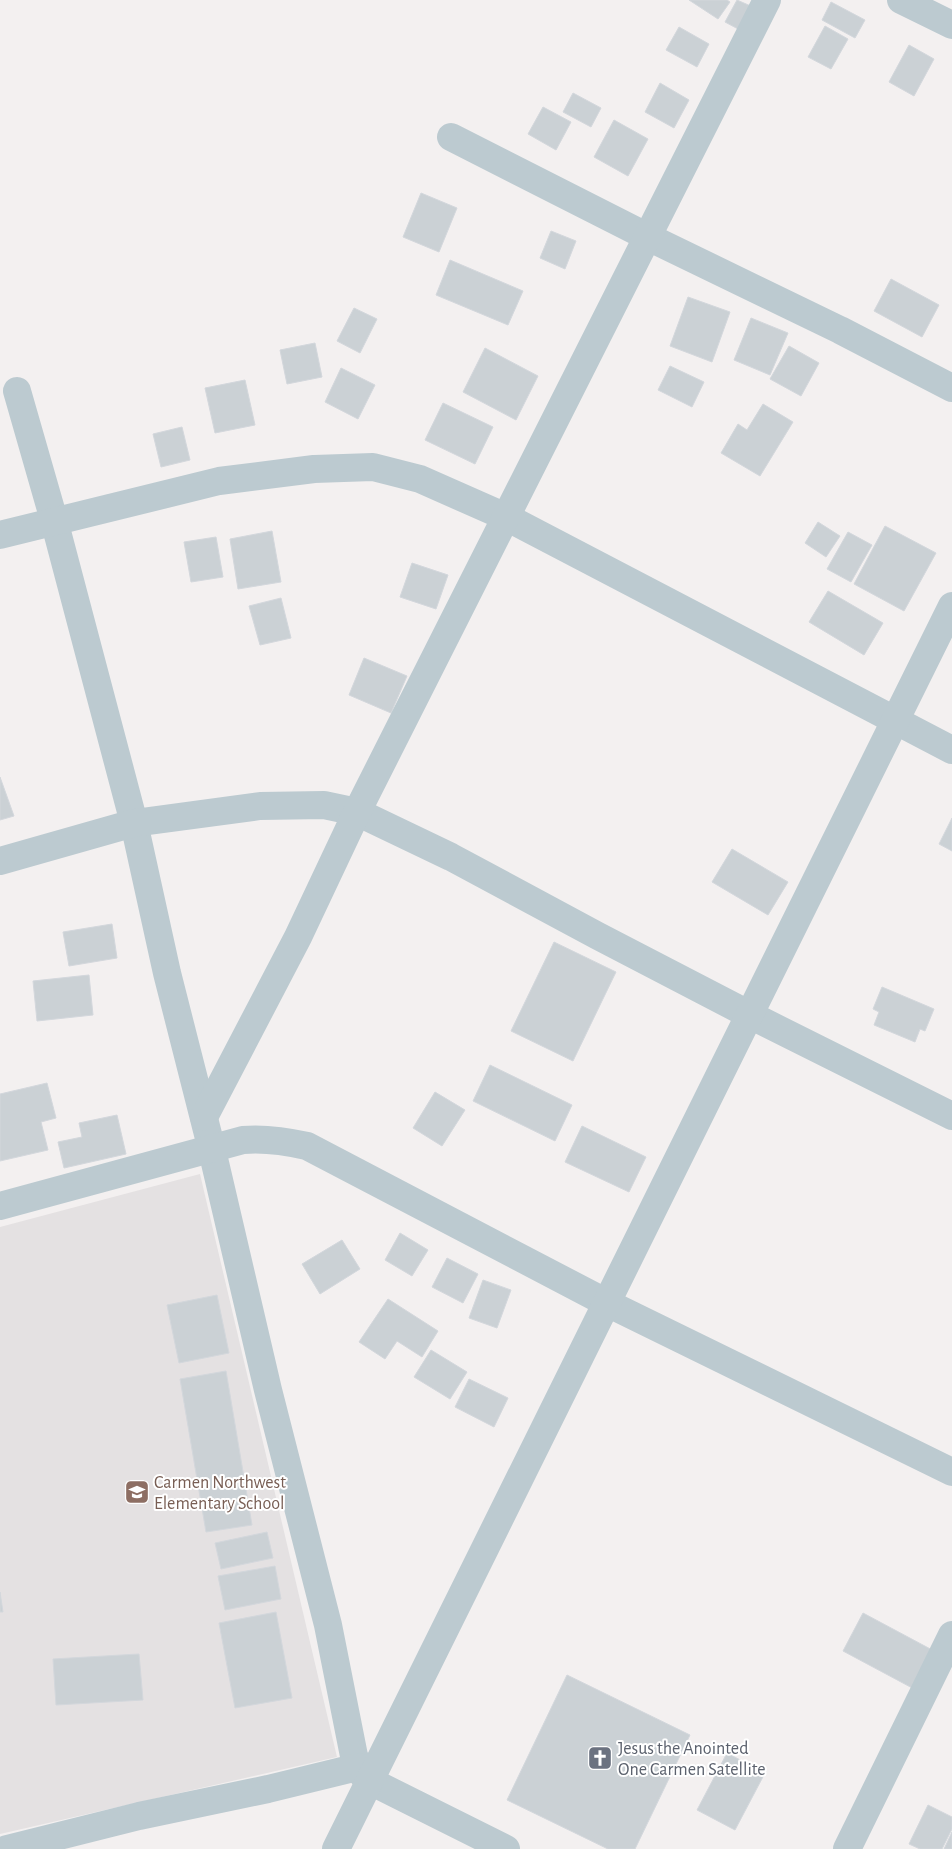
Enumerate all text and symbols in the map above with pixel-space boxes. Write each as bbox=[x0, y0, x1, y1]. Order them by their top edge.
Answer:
place label: Carmen Northwest Elementary School bbox=[154, 1474, 286, 1513]
school or university icon: Carmen Northwest Elementary School bbox=[124, 1479, 150, 1505]
place label: Jesus the Anointed One Carmen Satellite bbox=[618, 1740, 766, 1779]
church icon: Jesus the Anointed One Carmen Satellite bbox=[587, 1745, 613, 1771]

